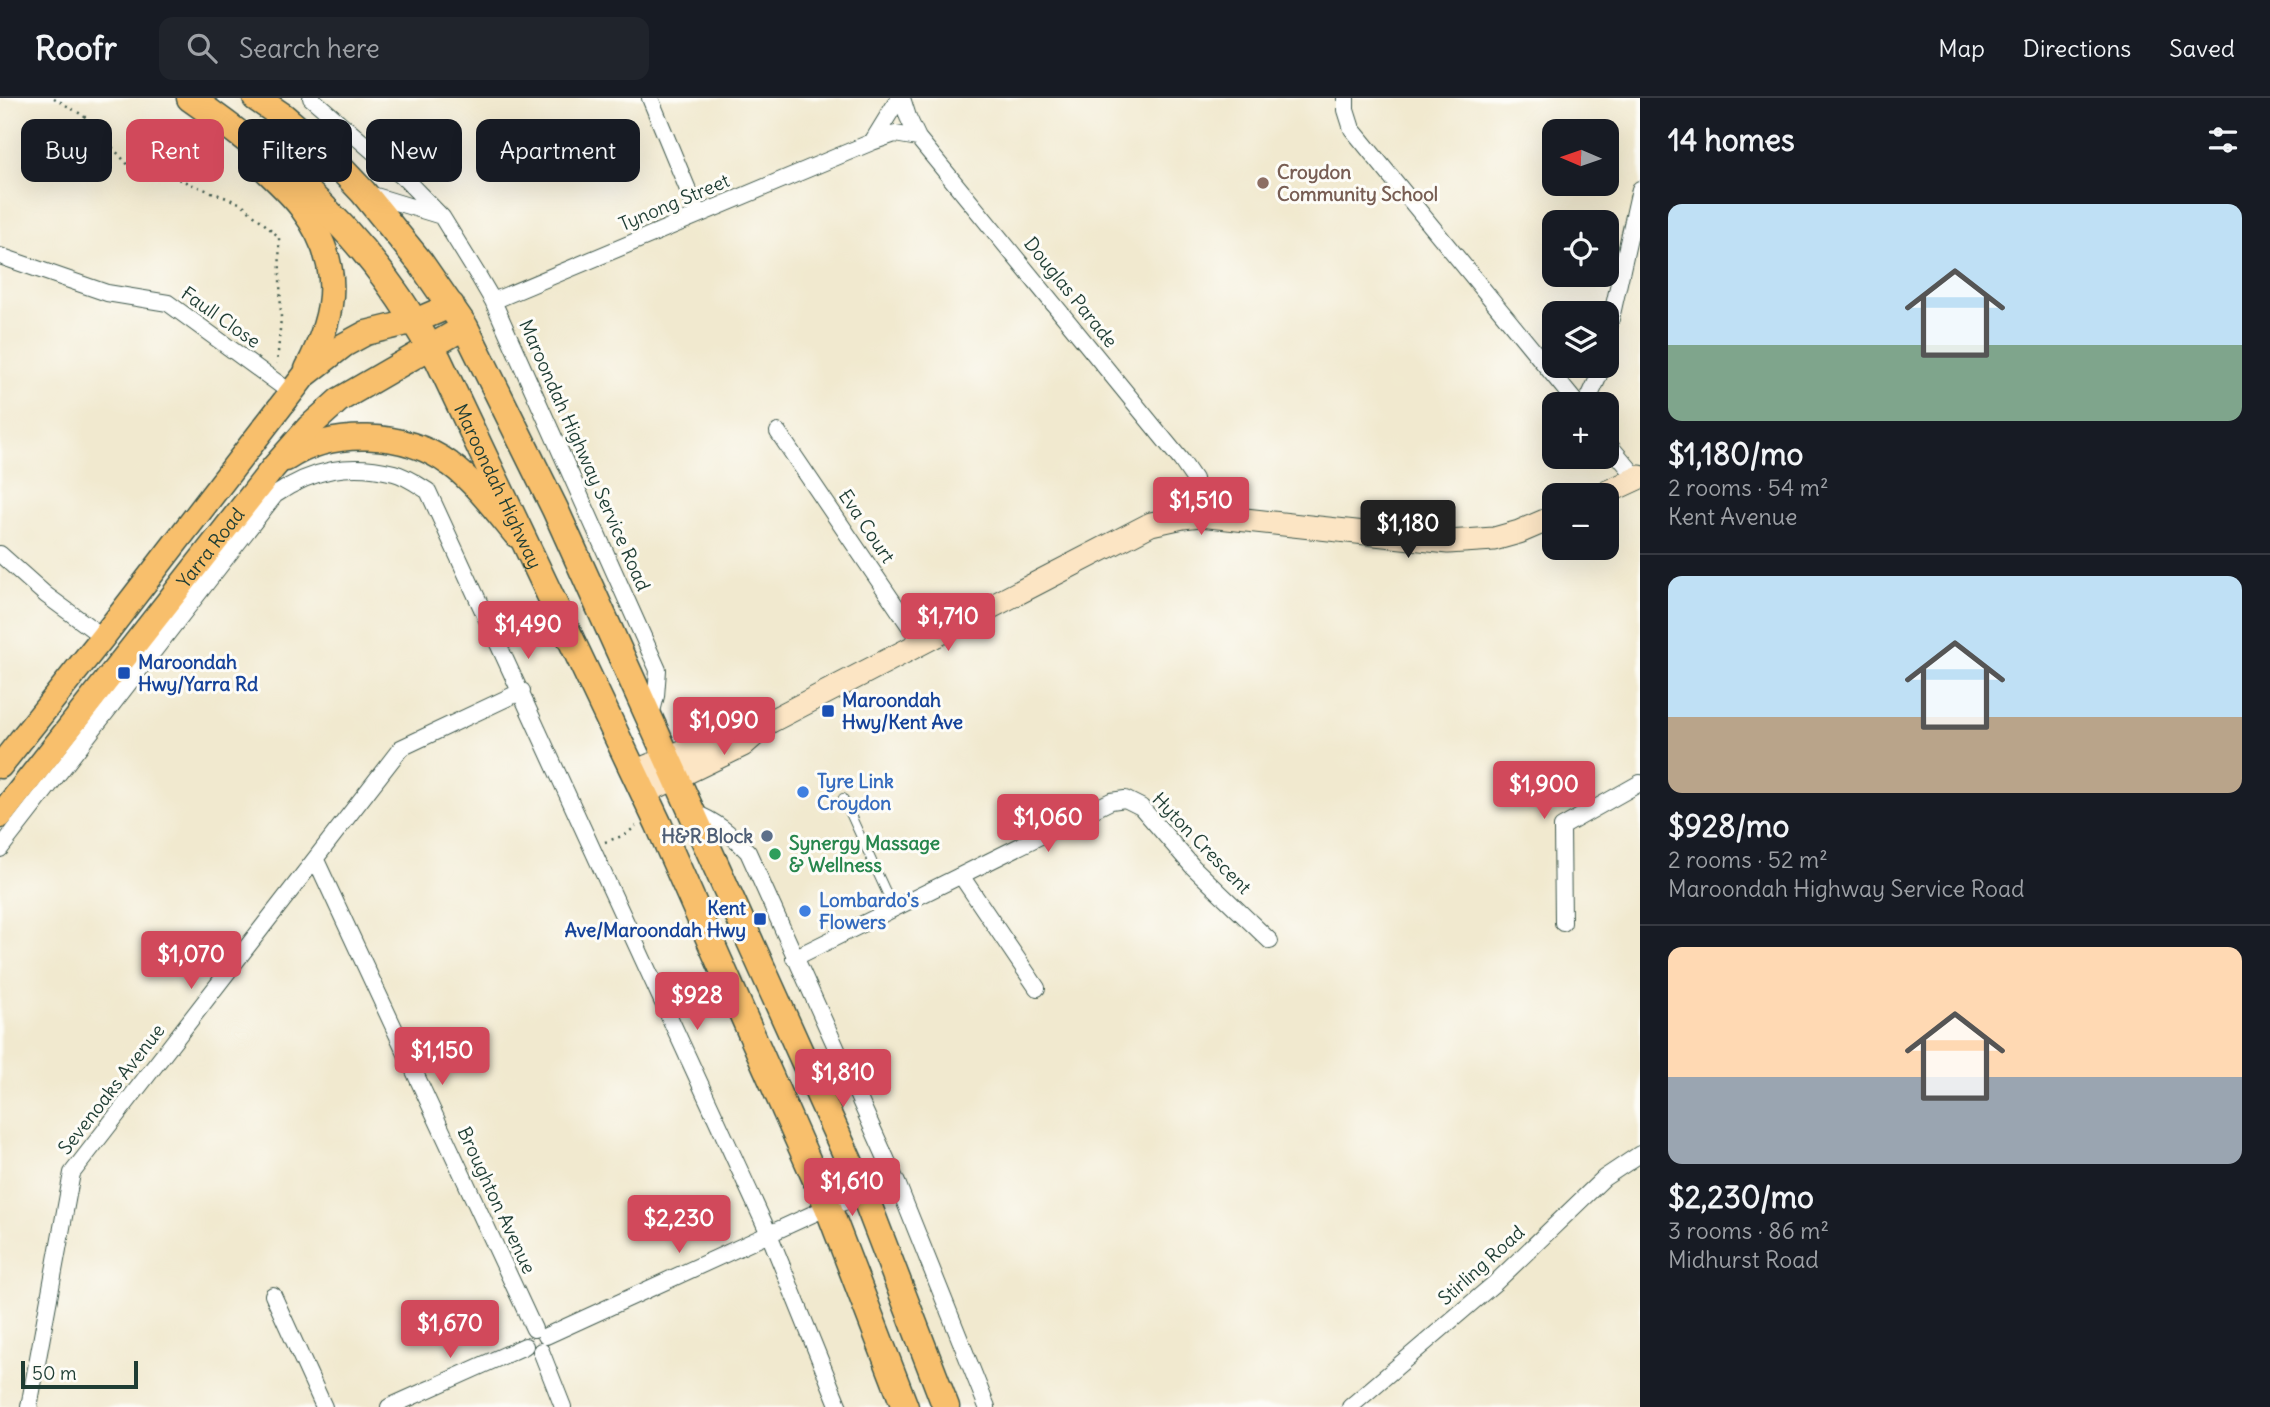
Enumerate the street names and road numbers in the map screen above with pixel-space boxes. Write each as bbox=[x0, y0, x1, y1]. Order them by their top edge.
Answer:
street label: Tynong Street bbox=[615, 168, 733, 236]
street label: Douglas Parade bbox=[1019, 232, 1123, 352]
street label: Faull Close bbox=[177, 281, 265, 353]
street label: Maroondah Highway Service Road bbox=[514, 316, 656, 594]
street label: Maroondah Highway bbox=[449, 400, 548, 572]
street label: Eva Court bbox=[834, 485, 900, 567]
street label: Yarra Road bbox=[172, 503, 249, 593]
street label: Hyton Crescent bbox=[1147, 787, 1257, 899]
street label: Sevenoaks Avenue bbox=[52, 1019, 170, 1159]
street label: Broughton Avenue bbox=[452, 1123, 542, 1277]
street label: Stirling Road bbox=[1433, 1220, 1529, 1310]

